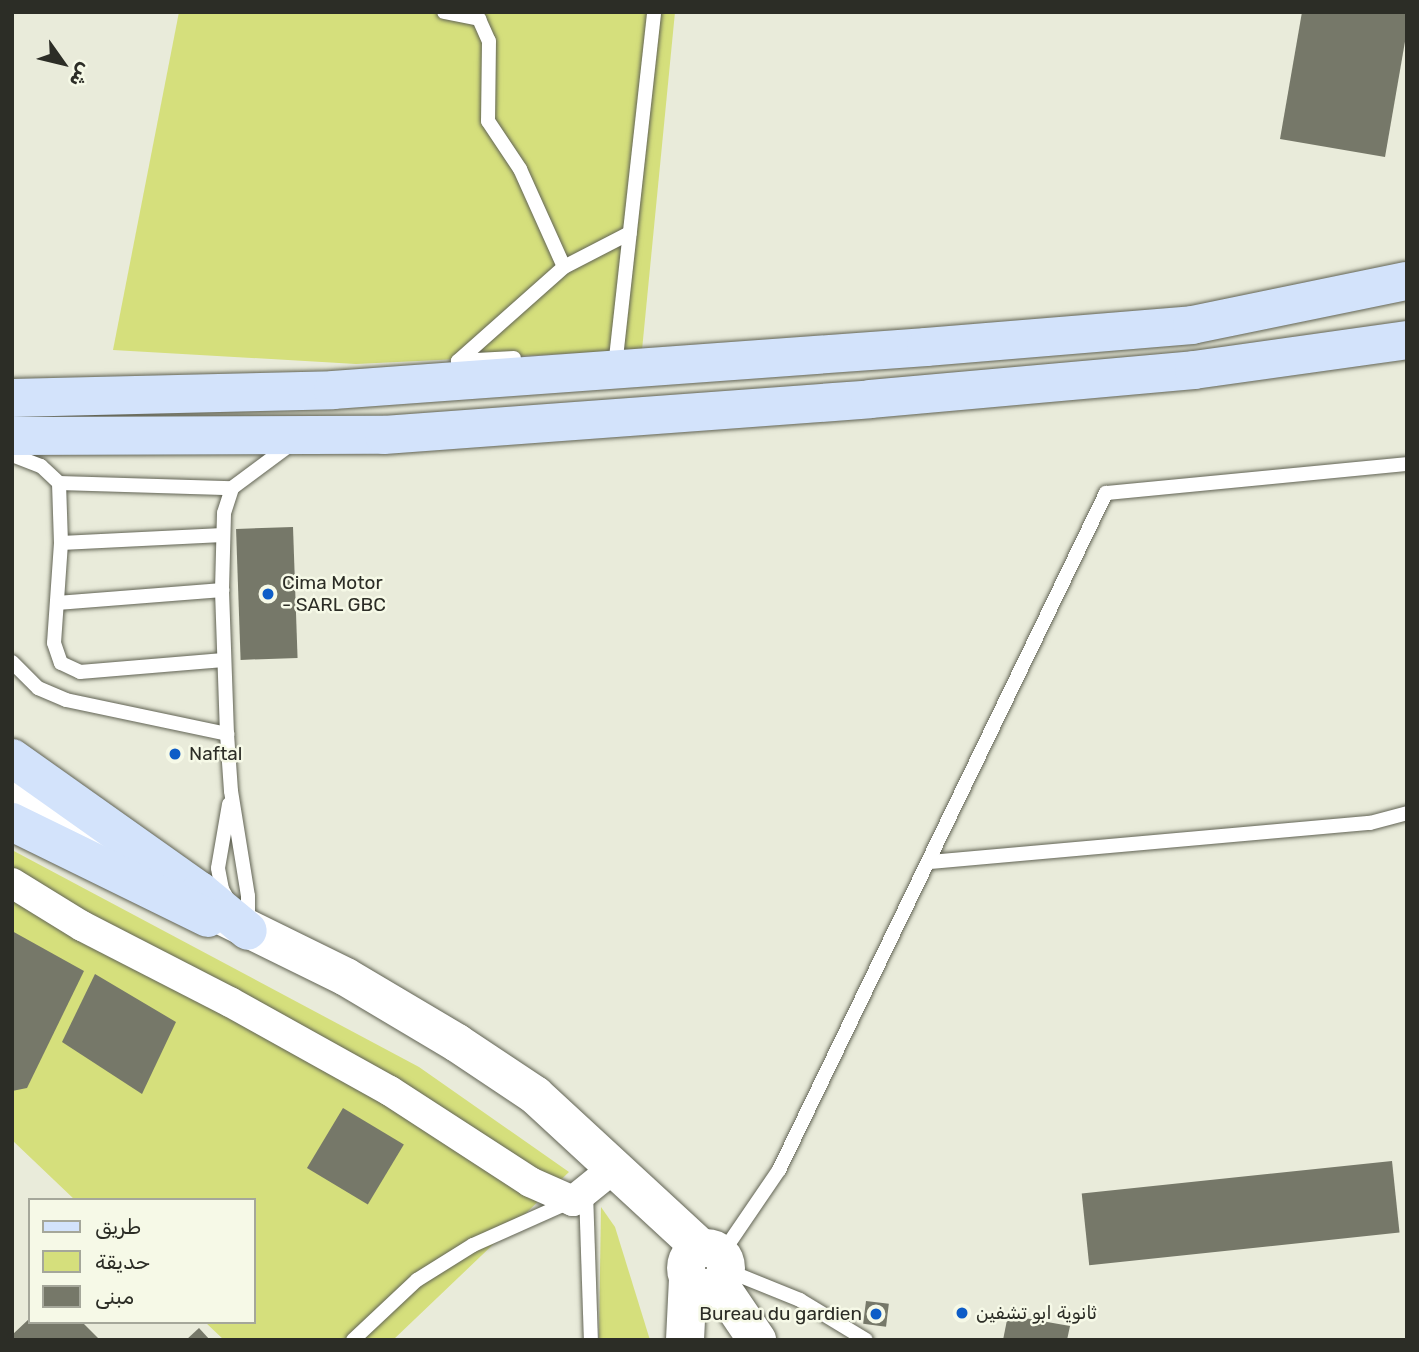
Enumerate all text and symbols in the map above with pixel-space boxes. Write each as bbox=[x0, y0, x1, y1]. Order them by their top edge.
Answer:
north arrow bbox=[28, 28, 98, 98]
text: ش bbox=[65, 59, 97, 91]
place label: Cima Motor - SARL GBC bbox=[282, 572, 386, 616]
marker: Cima Motor - SARL GBC bbox=[260, 586, 276, 602]
place label: Naftal bbox=[189, 743, 242, 765]
marker: Naftal bbox=[167, 746, 183, 762]
legend bbox=[28, 1198, 256, 1324]
text: طريق bbox=[95, 1214, 141, 1239]
text: حديقة bbox=[95, 1249, 150, 1274]
text: مبنى bbox=[95, 1284, 134, 1309]
place label: ثانوية ابو تشفين bbox=[976, 1302, 1097, 1324]
place label: Bureau du gardien bbox=[699, 1303, 862, 1325]
marker: ثانوية ابو تشفين bbox=[954, 1305, 970, 1321]
marker: Bureau du gardien bbox=[868, 1306, 884, 1322]

